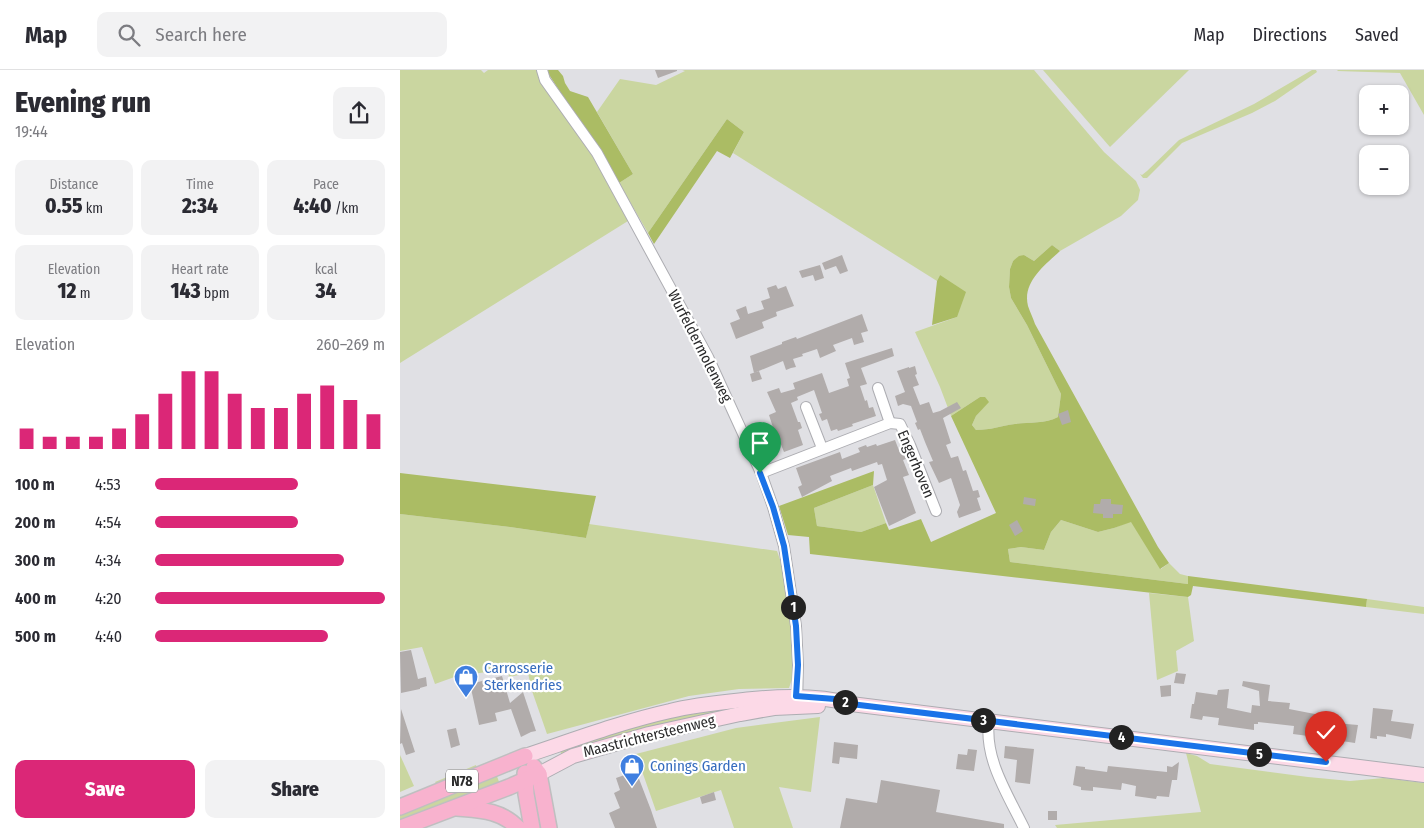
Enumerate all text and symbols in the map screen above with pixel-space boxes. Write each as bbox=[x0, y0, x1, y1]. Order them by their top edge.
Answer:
search box bbox=[97, 12, 447, 57]
text: Map bbox=[25, 21, 67, 49]
icon: search bbox=[115, 21, 143, 49]
text: Search here bbox=[155, 23, 247, 46]
text: Map bbox=[1193, 24, 1225, 46]
text: Directions bbox=[1253, 24, 1327, 46]
text: Saved bbox=[1355, 24, 1399, 46]
map controls bbox=[1359, 85, 1409, 195]
button: + bbox=[1359, 85, 1409, 135]
text: Evening run bbox=[15, 86, 151, 119]
button: share bbox=[333, 87, 385, 139]
text: 19:44 bbox=[15, 122, 48, 141]
button: − bbox=[1359, 145, 1409, 195]
text: Distance bbox=[50, 176, 99, 193]
text: Time bbox=[186, 176, 214, 193]
text: Pace bbox=[313, 176, 339, 193]
text: 0.55 bbox=[45, 193, 83, 219]
text: 2:34 bbox=[182, 193, 218, 219]
text: 4:40 bbox=[293, 193, 332, 219]
text: km bbox=[83, 200, 103, 217]
text: /km bbox=[332, 200, 359, 217]
text: Elevation bbox=[48, 261, 100, 278]
text: Heart rate bbox=[171, 261, 229, 278]
text: kcal bbox=[315, 261, 337, 278]
text: 12 bbox=[57, 278, 76, 304]
text: 143 bbox=[171, 278, 201, 304]
text: 34 bbox=[315, 278, 337, 304]
text: m bbox=[76, 285, 91, 302]
text: bpm bbox=[201, 285, 229, 302]
street label: Wurfeldermolenweg bbox=[664, 287, 736, 405]
text: Elevation bbox=[15, 335, 75, 354]
text: 260–269 m bbox=[316, 335, 385, 354]
pin bbox=[739, 422, 781, 473]
street label: Engerhoven bbox=[894, 427, 938, 501]
icon: arrive bbox=[746, 429, 774, 457]
text: 100 m bbox=[15, 475, 55, 494]
text: 4:53 bbox=[95, 475, 121, 494]
text: 200 m bbox=[15, 513, 55, 532]
text: 4:54 bbox=[95, 513, 121, 532]
text: 300 m bbox=[15, 551, 56, 570]
text: 4:34 bbox=[95, 551, 121, 570]
text: 400 m bbox=[15, 589, 56, 608]
text: 4:20 bbox=[95, 589, 122, 608]
pin: 1 bbox=[780, 594, 806, 620]
text: 1 bbox=[791, 599, 796, 616]
text: 500 m bbox=[15, 627, 56, 646]
text: 4:40 bbox=[95, 627, 122, 646]
place label: Carrosserie Sterkendries bbox=[484, 659, 562, 694]
shop icon: Carrosserie Sterkendries bbox=[453, 664, 479, 698]
pin: 2 bbox=[832, 690, 858, 714]
text: 2 bbox=[842, 694, 849, 711]
pin: 3 bbox=[970, 708, 996, 732]
street label: Maastrichtersteenweg bbox=[581, 711, 717, 761]
pin bbox=[1305, 711, 1347, 762]
text: 3 bbox=[980, 712, 987, 729]
icon: check bbox=[1312, 718, 1340, 746]
pin: 4 bbox=[1108, 724, 1134, 750]
text: 4 bbox=[1118, 729, 1125, 746]
pin: 5 bbox=[1246, 742, 1272, 766]
text: 5 bbox=[1256, 746, 1263, 763]
shop icon: Conings Garden bbox=[619, 753, 645, 787]
place label: Conings Garden bbox=[650, 757, 746, 775]
button: Save bbox=[15, 760, 195, 818]
button: Share bbox=[205, 760, 385, 818]
road number: N78 bbox=[446, 769, 478, 792]

